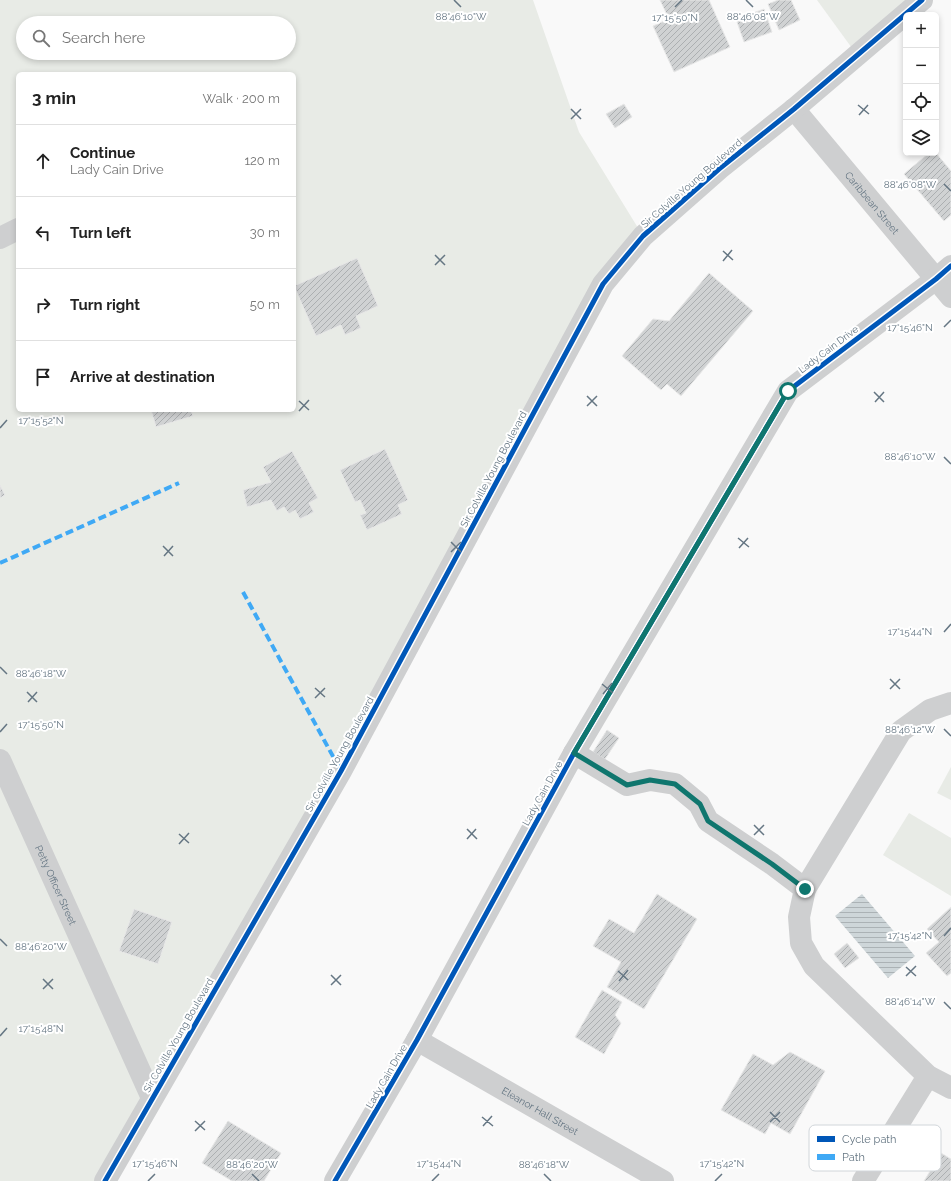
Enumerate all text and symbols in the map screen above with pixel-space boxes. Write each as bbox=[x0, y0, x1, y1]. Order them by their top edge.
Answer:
text: 88°46'10"W bbox=[436, 11, 487, 22]
text: 88°46'08"W bbox=[727, 11, 780, 22]
text: 17°15'50"N bbox=[652, 12, 698, 23]
map controls bbox=[903, 12, 939, 156]
button: + bbox=[903, 12, 939, 48]
search box bbox=[16, 16, 296, 60]
icon: search bbox=[30, 27, 52, 49]
text: Search here bbox=[62, 29, 145, 47]
button: − bbox=[903, 48, 939, 84]
button: locate bbox=[903, 84, 939, 120]
text: 3 min bbox=[32, 88, 76, 108]
text: Walk · 200 m bbox=[203, 91, 280, 106]
button: layers bbox=[903, 120, 939, 156]
street label: Sir Colville Young Boulevard bbox=[639, 137, 744, 230]
text: Continue bbox=[70, 144, 135, 162]
icon: ahead bbox=[32, 150, 54, 172]
text: 120 m bbox=[244, 153, 280, 168]
text: Lady Cain Drive bbox=[70, 162, 164, 177]
street label: Caribbean Street bbox=[843, 170, 901, 237]
text: 88°46'08"W bbox=[884, 179, 937, 190]
icon: left bbox=[32, 222, 54, 244]
text: Turn left bbox=[70, 224, 131, 242]
text: 30 m bbox=[250, 225, 280, 240]
icon: right bbox=[32, 294, 54, 316]
text: Turn right bbox=[70, 296, 140, 314]
text: 50 m bbox=[250, 297, 280, 312]
text: 17°15'46"N bbox=[887, 322, 933, 333]
street label: Lady Cain Drive bbox=[796, 323, 860, 375]
icon: arrive bbox=[32, 366, 54, 388]
text: Arrive at destination bbox=[70, 368, 215, 386]
route start bbox=[779, 382, 797, 400]
street label: Sir Colville Young Boulevard bbox=[458, 409, 529, 529]
text: 17°15'52"N bbox=[18, 415, 64, 426]
text: 88°46'10"W bbox=[885, 451, 936, 462]
text: 17°15'44"N bbox=[888, 626, 932, 637]
text: 88°46'18"W bbox=[16, 668, 67, 679]
street label: Sir Colville Young Boulevard bbox=[303, 695, 376, 814]
text: 17°15'50"N bbox=[18, 719, 64, 730]
text: 88°46'12"W bbox=[885, 724, 936, 735]
street label: Lady Cain Drive bbox=[520, 759, 565, 827]
street label: Petty Officer Street bbox=[33, 844, 79, 927]
route end bbox=[796, 880, 814, 898]
text: 17°15'42"N bbox=[888, 930, 932, 941]
text: 88°46'20"W bbox=[15, 941, 67, 952]
street label: Sir Colville Young Boulevard bbox=[141, 976, 216, 1094]
text: 88°46'14"W bbox=[885, 996, 936, 1007]
text: 17°15'48"N bbox=[18, 1023, 64, 1034]
street label: Lady Cain Drive bbox=[364, 1042, 409, 1110]
street label: Eleanor Hall Street bbox=[500, 1085, 581, 1138]
legend bbox=[809, 1125, 941, 1171]
text: Cycle path bbox=[842, 1133, 896, 1146]
text: Path bbox=[842, 1151, 865, 1164]
text: 17°15'46"N bbox=[132, 1158, 178, 1169]
text: 17°15'44"N bbox=[417, 1158, 461, 1169]
text: 17°15'42"N bbox=[700, 1158, 744, 1169]
text: 88°46'20"W bbox=[226, 1159, 278, 1170]
text: 88°46'18"W bbox=[519, 1159, 570, 1170]

